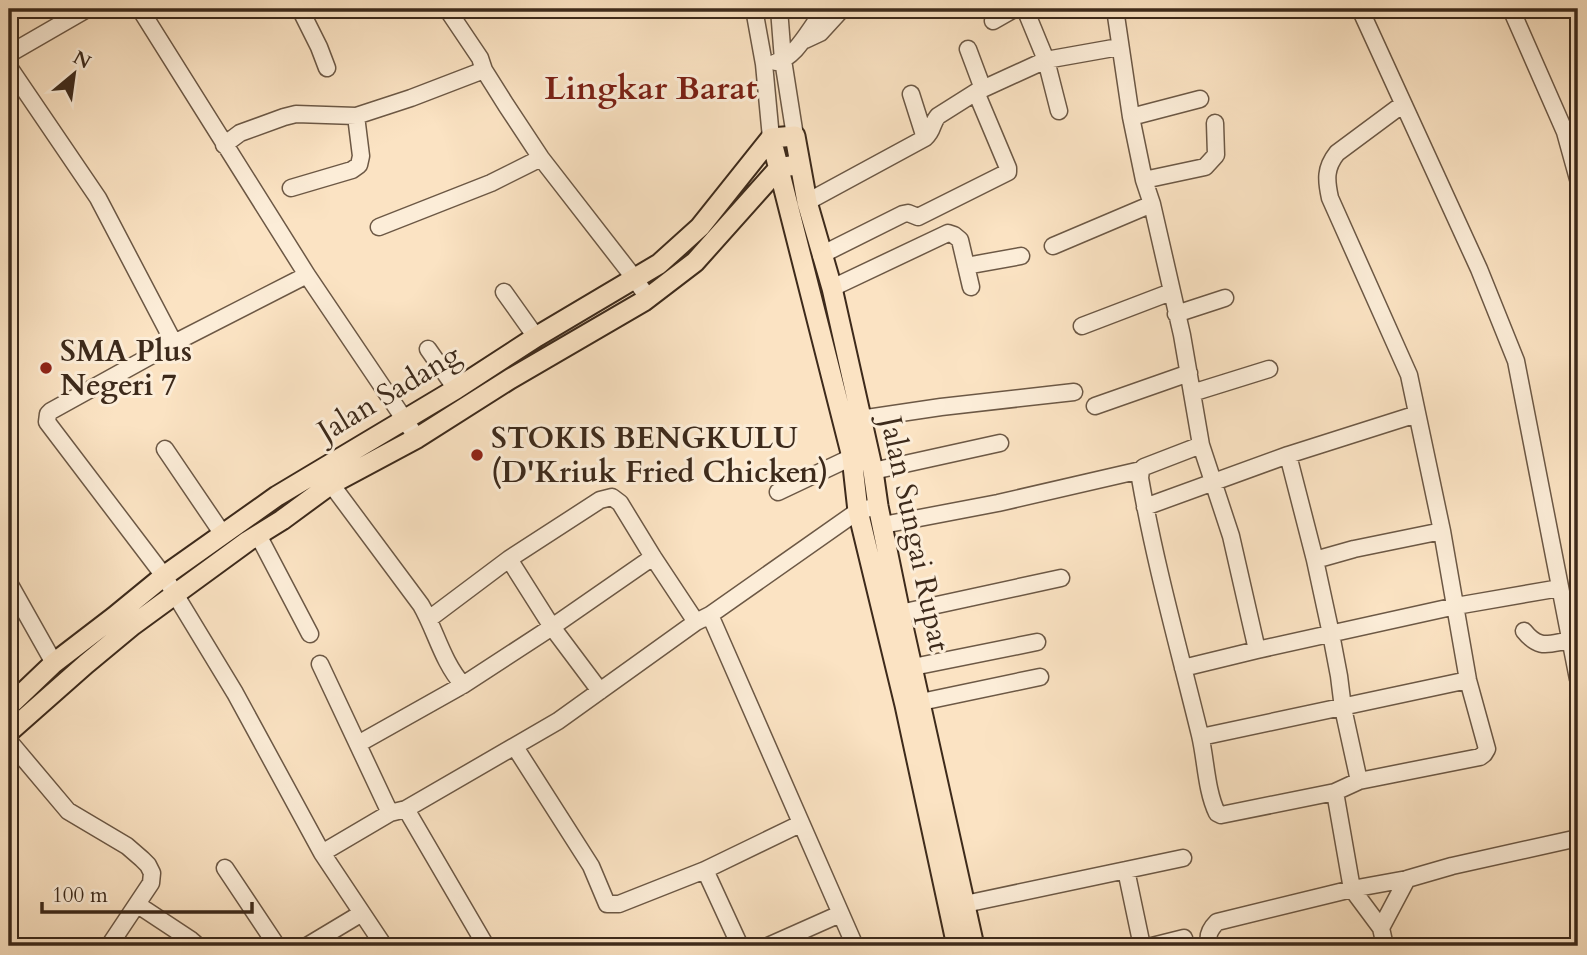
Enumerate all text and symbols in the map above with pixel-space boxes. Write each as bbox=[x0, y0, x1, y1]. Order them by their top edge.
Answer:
north arrow bbox=[38, 38, 108, 108]
text: N bbox=[68, 45, 96, 76]
district label: Lingkar Barat bbox=[545, 66, 758, 111]
place label: SMA Plus Negeri 7 bbox=[60, 331, 192, 406]
street label: Jalan Sadang bbox=[307, 334, 468, 454]
marker: SMA Plus Negeri 7 bbox=[38, 360, 54, 376]
street label: Jalan Sungai Rupat bbox=[869, 409, 960, 656]
place label: STOKIS BENGKULU (D'Kriuk Fried Chicken) bbox=[491, 418, 828, 493]
marker: STOKIS BENGKULU (D'Kriuk Fried Chicken) bbox=[469, 447, 485, 463]
scale bar bbox=[42, 871, 252, 915]
text: 100 m bbox=[52, 881, 108, 910]

